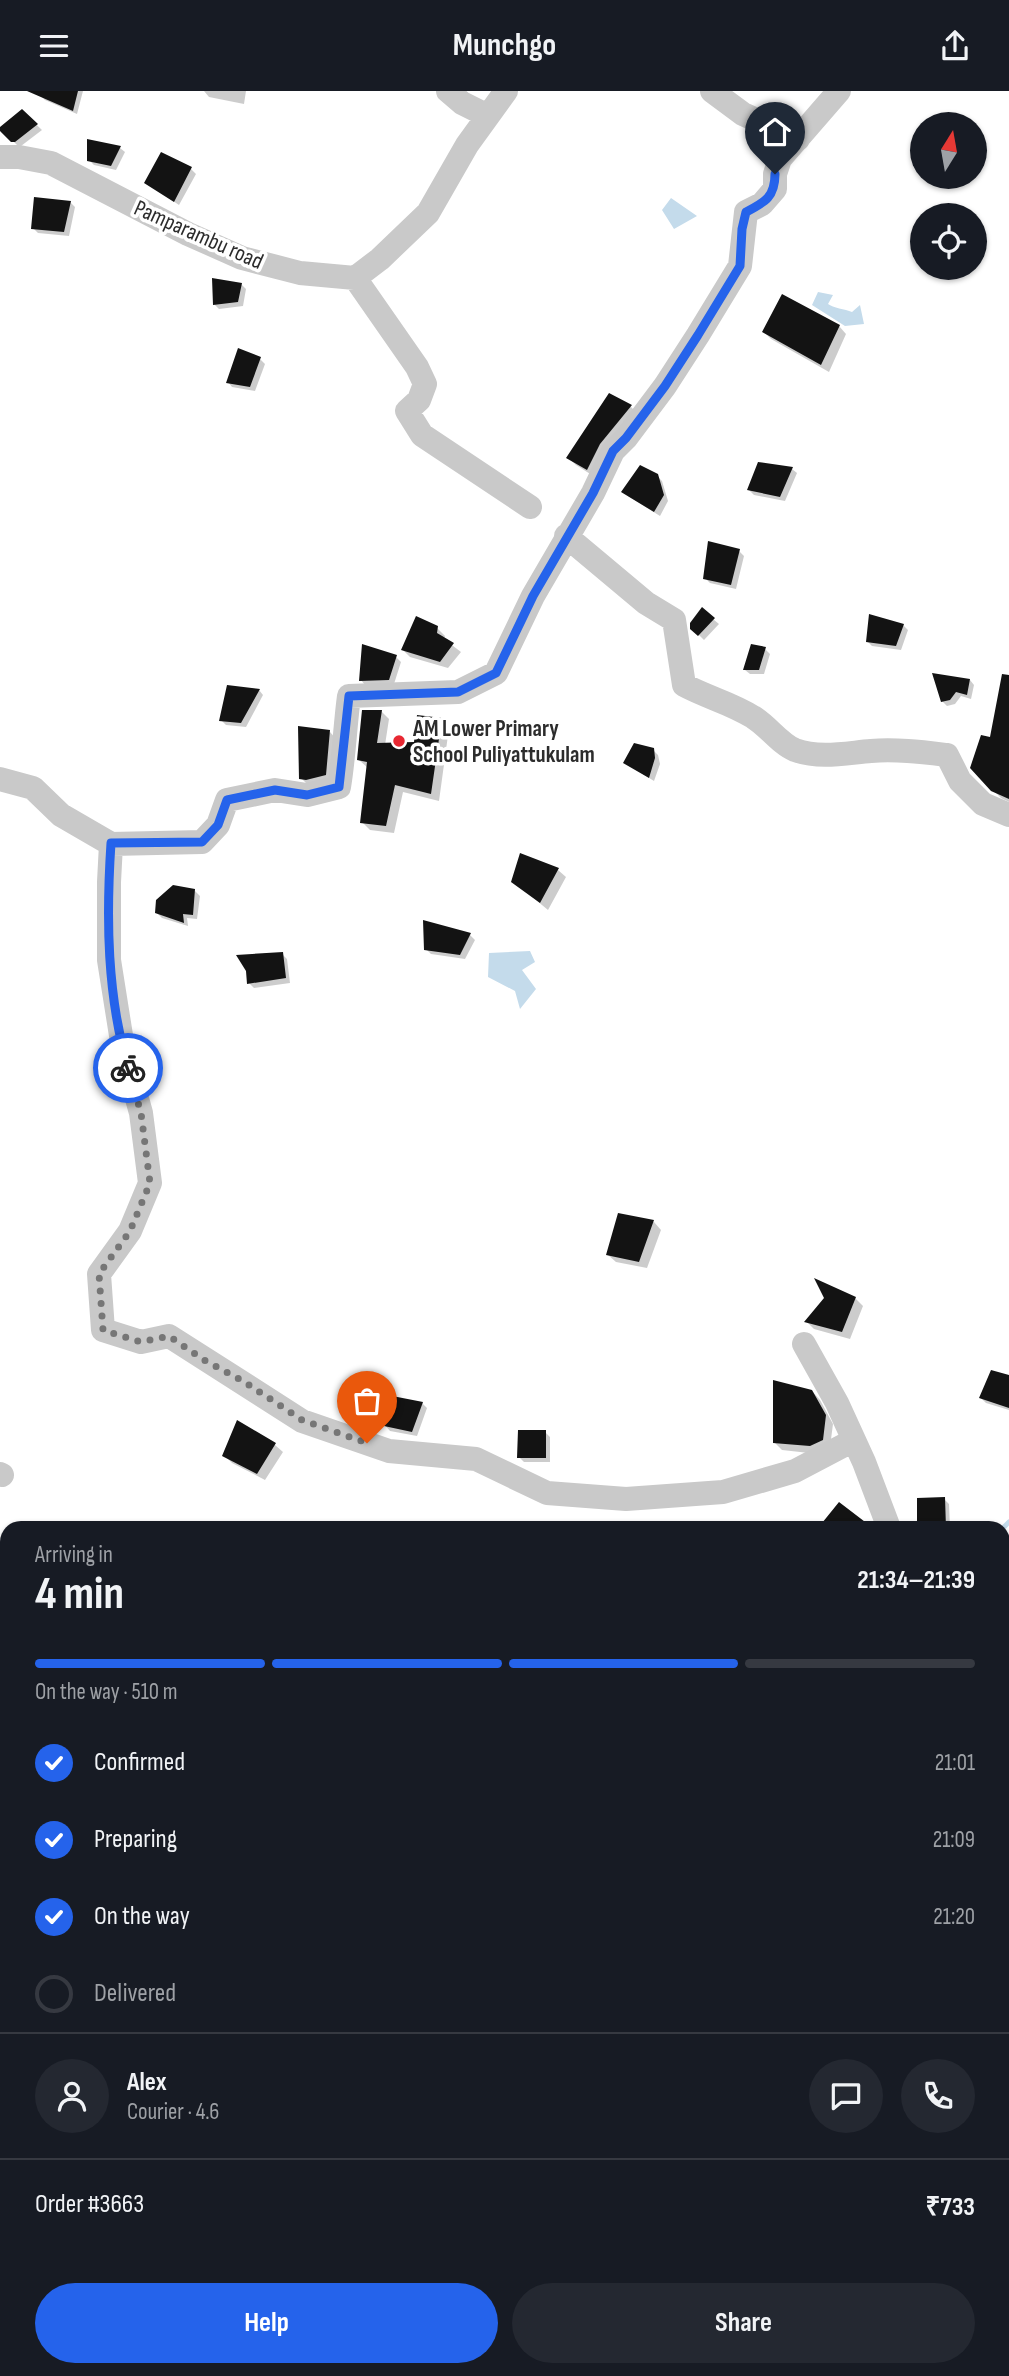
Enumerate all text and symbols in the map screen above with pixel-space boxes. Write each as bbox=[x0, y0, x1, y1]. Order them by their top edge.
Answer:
text: Munchgo bbox=[453, 26, 556, 65]
icon: menu bbox=[35, 27, 73, 65]
icon: share bbox=[936, 27, 974, 65]
pin bbox=[745, 102, 805, 174]
north arrow bbox=[910, 112, 987, 189]
map controls bbox=[910, 112, 987, 280]
icon: home bbox=[756, 113, 794, 151]
street label: Pamparambu road bbox=[130, 194, 267, 276]
button: locate bbox=[910, 203, 987, 280]
place label: AM Lower Primary School Puliyattukulam bbox=[412, 715, 595, 769]
marker: AM Lower Primary School Puliyattukulam bbox=[391, 733, 407, 749]
courier bbox=[93, 1033, 163, 1103]
icon: bike bbox=[109, 1049, 147, 1087]
pin bbox=[337, 1371, 397, 1443]
icon: bag bbox=[348, 1382, 386, 1420]
text: Arriving in bbox=[35, 1541, 113, 1569]
text: 21:34–21:39 bbox=[857, 1565, 975, 1596]
text: 4 min bbox=[35, 1567, 124, 1622]
text: On the way · 510 m bbox=[35, 1678, 178, 1706]
icon: check bbox=[35, 1744, 73, 1782]
text: Confirmed bbox=[94, 1747, 185, 1778]
text: 21:01 bbox=[935, 1749, 975, 1777]
icon: check bbox=[35, 1821, 73, 1859]
text: Preparing bbox=[94, 1824, 177, 1855]
text: 21:09 bbox=[933, 1826, 975, 1854]
icon: check bbox=[35, 1898, 73, 1936]
text: On the way bbox=[94, 1901, 190, 1932]
text: 21:20 bbox=[933, 1903, 975, 1931]
text: Delivered bbox=[94, 1978, 176, 2009]
button: person bbox=[35, 2059, 109, 2133]
button: chat bbox=[809, 2059, 883, 2133]
button: phone bbox=[901, 2059, 975, 2133]
text: Alex bbox=[127, 2067, 167, 2098]
text: Courier · 4.6 bbox=[127, 2098, 219, 2126]
text: Order #3663 bbox=[35, 2189, 144, 2220]
text: ₹733 bbox=[925, 2192, 975, 2223]
button: Help bbox=[35, 2283, 498, 2363]
button: Share bbox=[512, 2283, 975, 2363]

